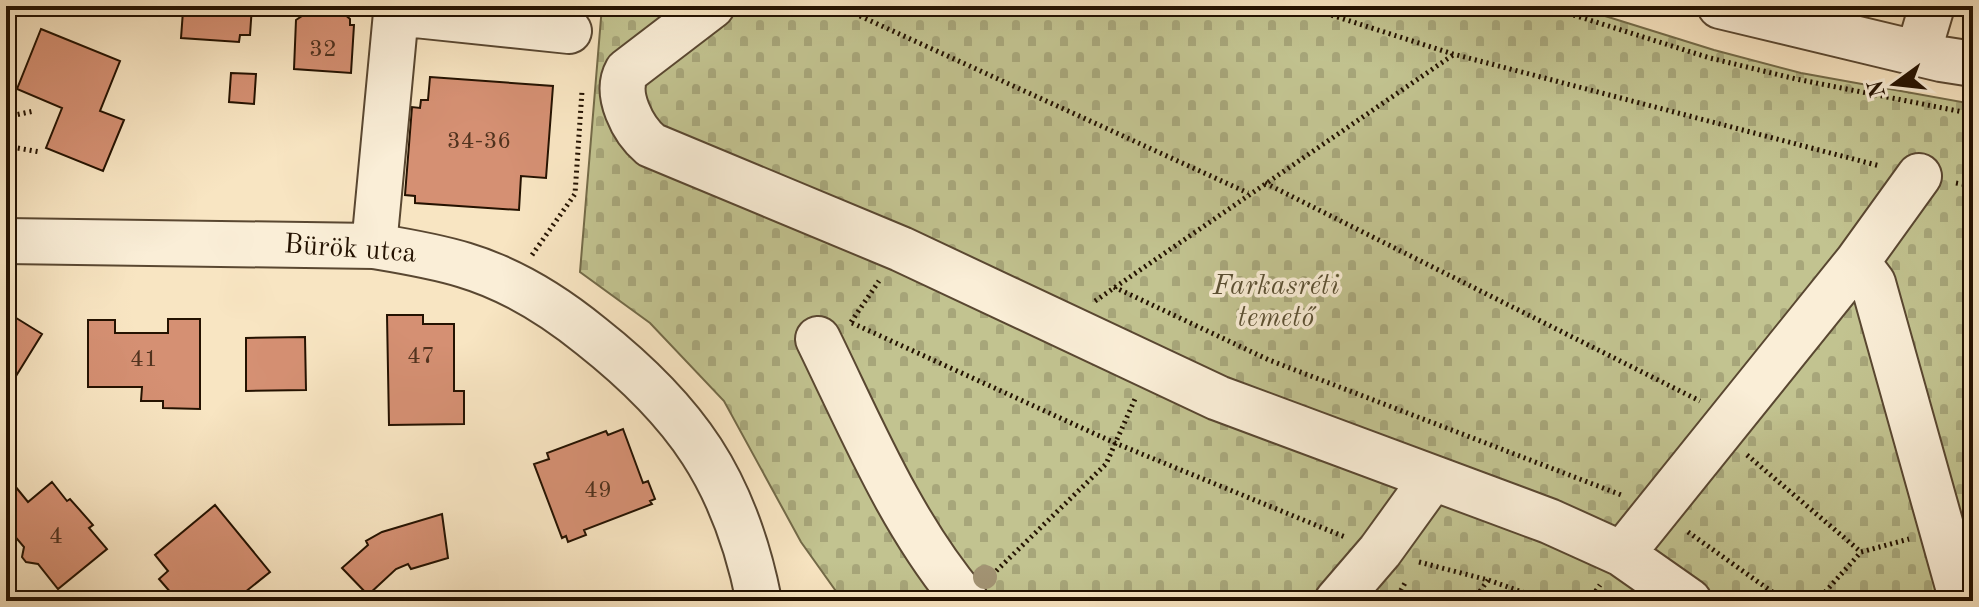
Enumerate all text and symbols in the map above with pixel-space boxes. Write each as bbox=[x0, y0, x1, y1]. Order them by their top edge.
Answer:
house number: 32 bbox=[309, 38, 337, 62]
north arrow bbox=[1855, 44, 1935, 124]
text: N bbox=[1865, 78, 1890, 100]
house number: 34-36 bbox=[447, 130, 511, 154]
street label: Bürök utca bbox=[283, 231, 417, 269]
park label: Farkasréti temető bbox=[1212, 273, 1339, 333]
house number: 47 bbox=[407, 345, 435, 369]
house number: 41 bbox=[130, 348, 158, 372]
house number: 49 bbox=[584, 479, 612, 503]
house number: 4 bbox=[49, 525, 63, 549]

